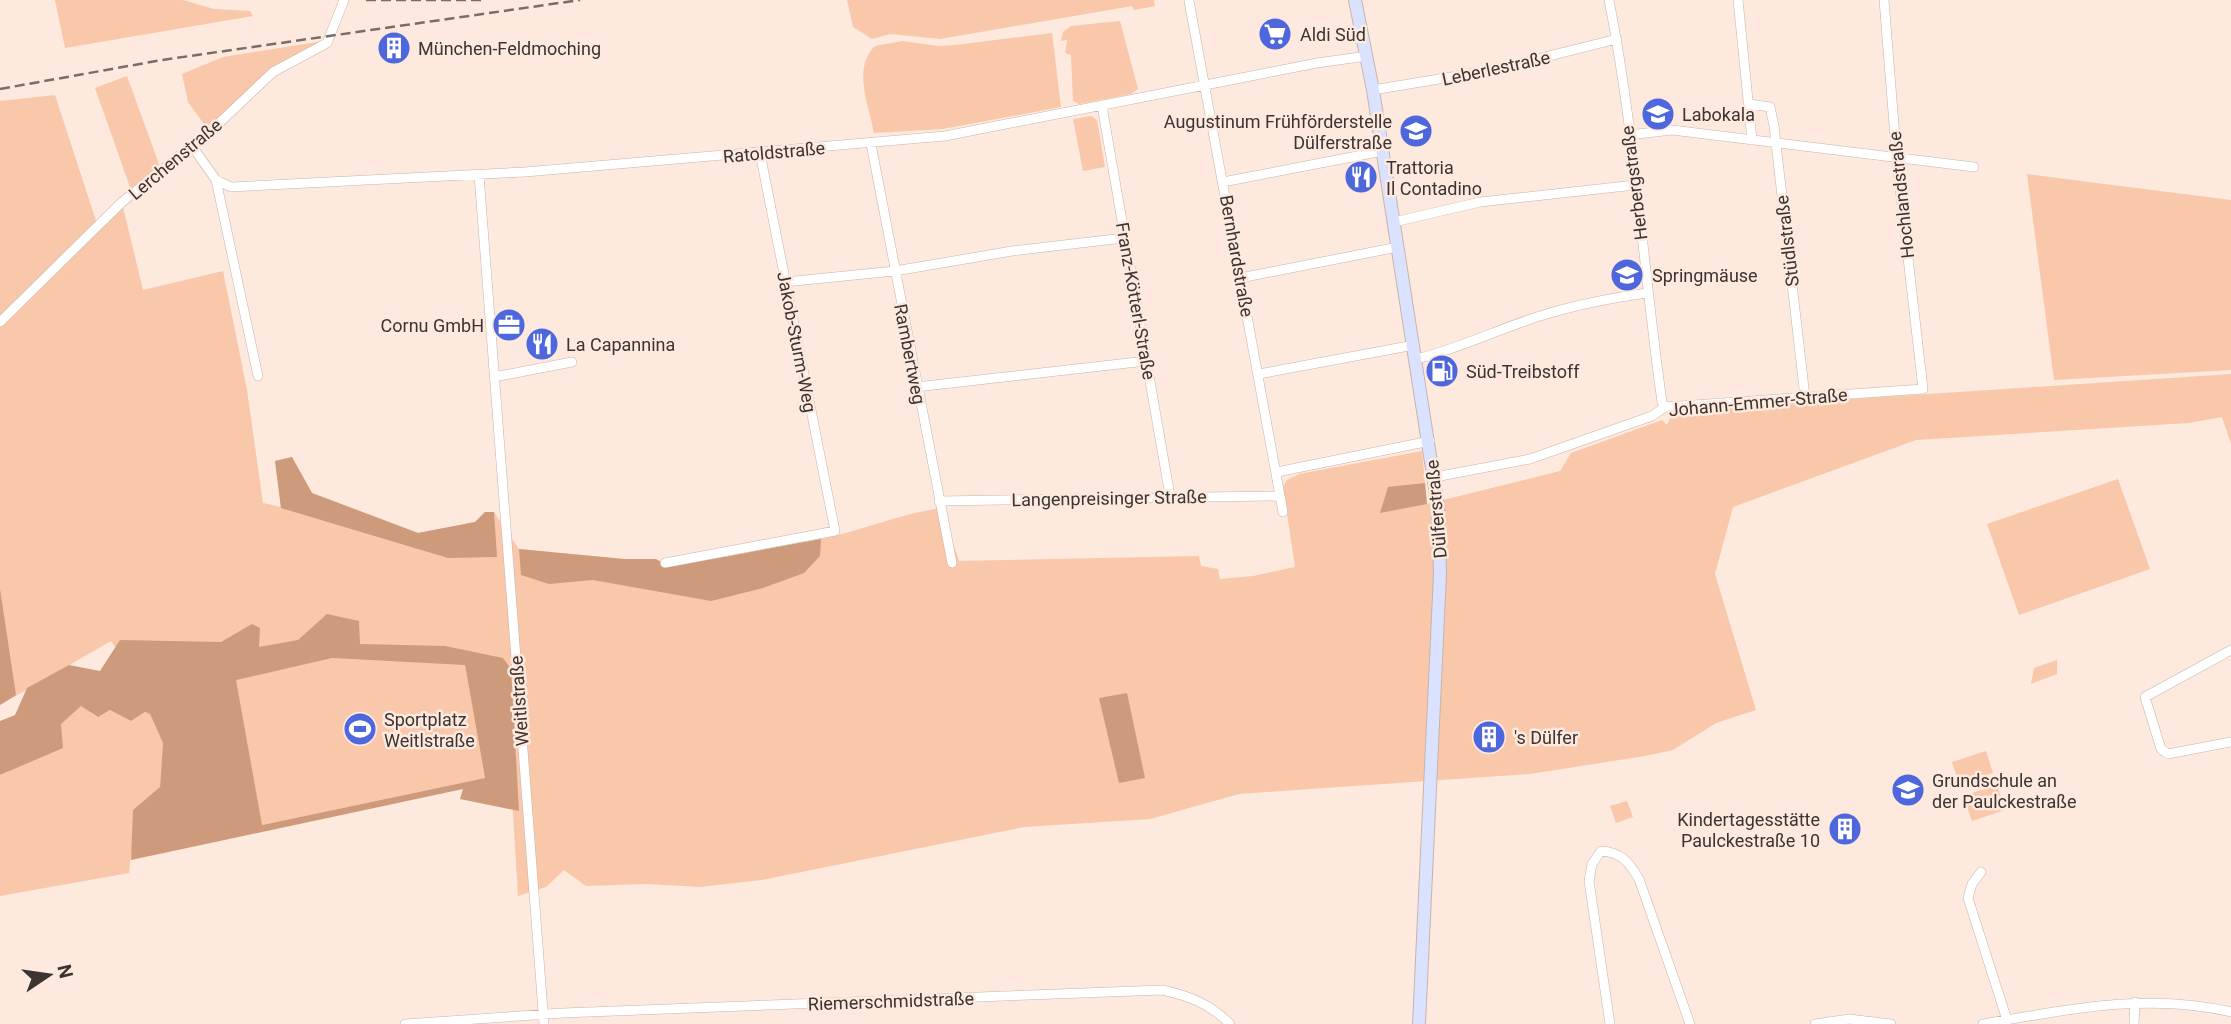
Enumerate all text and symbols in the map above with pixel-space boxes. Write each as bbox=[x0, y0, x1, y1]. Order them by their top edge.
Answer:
supermarket icon: Aldi Süd bbox=[1256, 15, 1294, 53]
place label: Aldi Süd bbox=[1300, 24, 1366, 45]
building icon: München-Feldmoching bbox=[375, 29, 413, 67]
place label: München-Feldmoching bbox=[418, 38, 601, 59]
street label: Leberlestraße bbox=[1440, 46, 1552, 90]
school or university icon: Labokala bbox=[1639, 95, 1677, 133]
place label: Labokala bbox=[1682, 104, 1755, 125]
place label: Augustinum Frühförderstelle Dülferstraße bbox=[1164, 111, 1392, 153]
school or university icon: Augustinum Frühförderstelle Dülferstraße bbox=[1397, 112, 1435, 150]
street label: Lerchenstraße bbox=[124, 114, 226, 204]
street label: Herbergstraße bbox=[1617, 125, 1651, 241]
street label: Hochlandstraße bbox=[1884, 130, 1918, 260]
street label: Ratoldstraße bbox=[722, 137, 826, 167]
place label: Trattoria Il Contadino bbox=[1386, 157, 1482, 199]
restaurant icon: Trattoria Il Contadino bbox=[1342, 158, 1380, 196]
street label: Bernhardstraße bbox=[1216, 193, 1258, 319]
street label: Stüdlstraße bbox=[1771, 194, 1803, 288]
street label: Franz-Kötterl-Straße bbox=[1112, 221, 1160, 381]
school or university icon: Springmäuse bbox=[1608, 256, 1646, 294]
place label: Springmäuse bbox=[1652, 265, 1758, 286]
street label: Jakob-Sturm-Weg bbox=[773, 270, 821, 414]
street label: Rambertweg bbox=[890, 302, 930, 406]
office icon: Cornu GmbH bbox=[490, 306, 528, 344]
place label: Cornu GmbH bbox=[381, 315, 484, 336]
restaurant icon: La Capannina bbox=[523, 325, 561, 363]
place label: La Capannina bbox=[566, 334, 675, 355]
fuel station icon: Süd-Treibstoff bbox=[1423, 352, 1461, 390]
place label: Süd-Treibstoff bbox=[1466, 361, 1580, 382]
street label: Johann-Emmer-Straße bbox=[1668, 384, 1848, 420]
street label: Dülferstraße bbox=[1421, 459, 1451, 559]
street label: Langenpreisinger Straße bbox=[1011, 486, 1207, 510]
street label: Weitlstraße bbox=[505, 655, 533, 747]
place label: Sportplatz Weitlstraße bbox=[384, 709, 475, 751]
sports icon: Sportplatz Weitlstraße bbox=[341, 710, 379, 748]
building icon: 's Dülfer bbox=[1470, 718, 1508, 756]
place label: 's Dülfer bbox=[1514, 727, 1578, 748]
place label: Grundschule an der Paulckestraße bbox=[1932, 770, 2077, 812]
school or university icon: Grundschule an der Paulckestraße bbox=[1889, 771, 1927, 809]
place label: Kindertagesstätte Paulckestraße 10 bbox=[1677, 809, 1820, 851]
building icon: Kindertagesstätte Paulckestraße 10 bbox=[1826, 810, 1864, 848]
north arrow bbox=[14, 940, 84, 1010]
text: N bbox=[52, 962, 78, 980]
street label: Riemerschmidstraße bbox=[808, 988, 974, 1014]

